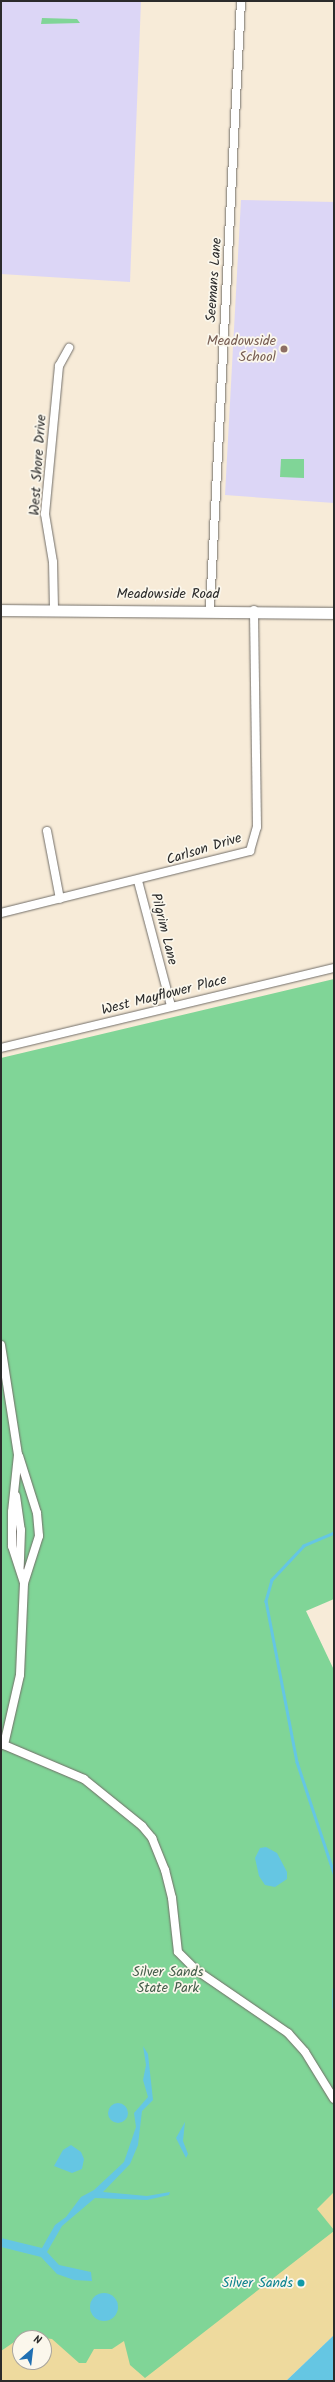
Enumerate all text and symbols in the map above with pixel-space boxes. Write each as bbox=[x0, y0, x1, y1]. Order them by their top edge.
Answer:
street label: Seemans Lane bbox=[203, 237, 225, 323]
place label: Meadowside School bbox=[207, 333, 276, 366]
marker: Meadowside School bbox=[279, 344, 289, 354]
street label: West Shore Drive bbox=[26, 414, 50, 516]
street label: Meadowside Road bbox=[117, 586, 219, 602]
street label: Carlson Drive bbox=[164, 830, 244, 868]
street label: Pilgrim Lane bbox=[147, 891, 181, 967]
street label: West Mayflower Place bbox=[100, 971, 228, 1019]
park label: Silver Sands State Park bbox=[132, 1964, 204, 1996]
place label: Silver Sands bbox=[222, 2275, 293, 2291]
marker: Silver Sands bbox=[296, 2278, 306, 2288]
north arrow bbox=[12, 2330, 52, 2370]
text: N bbox=[30, 2331, 44, 2350]

